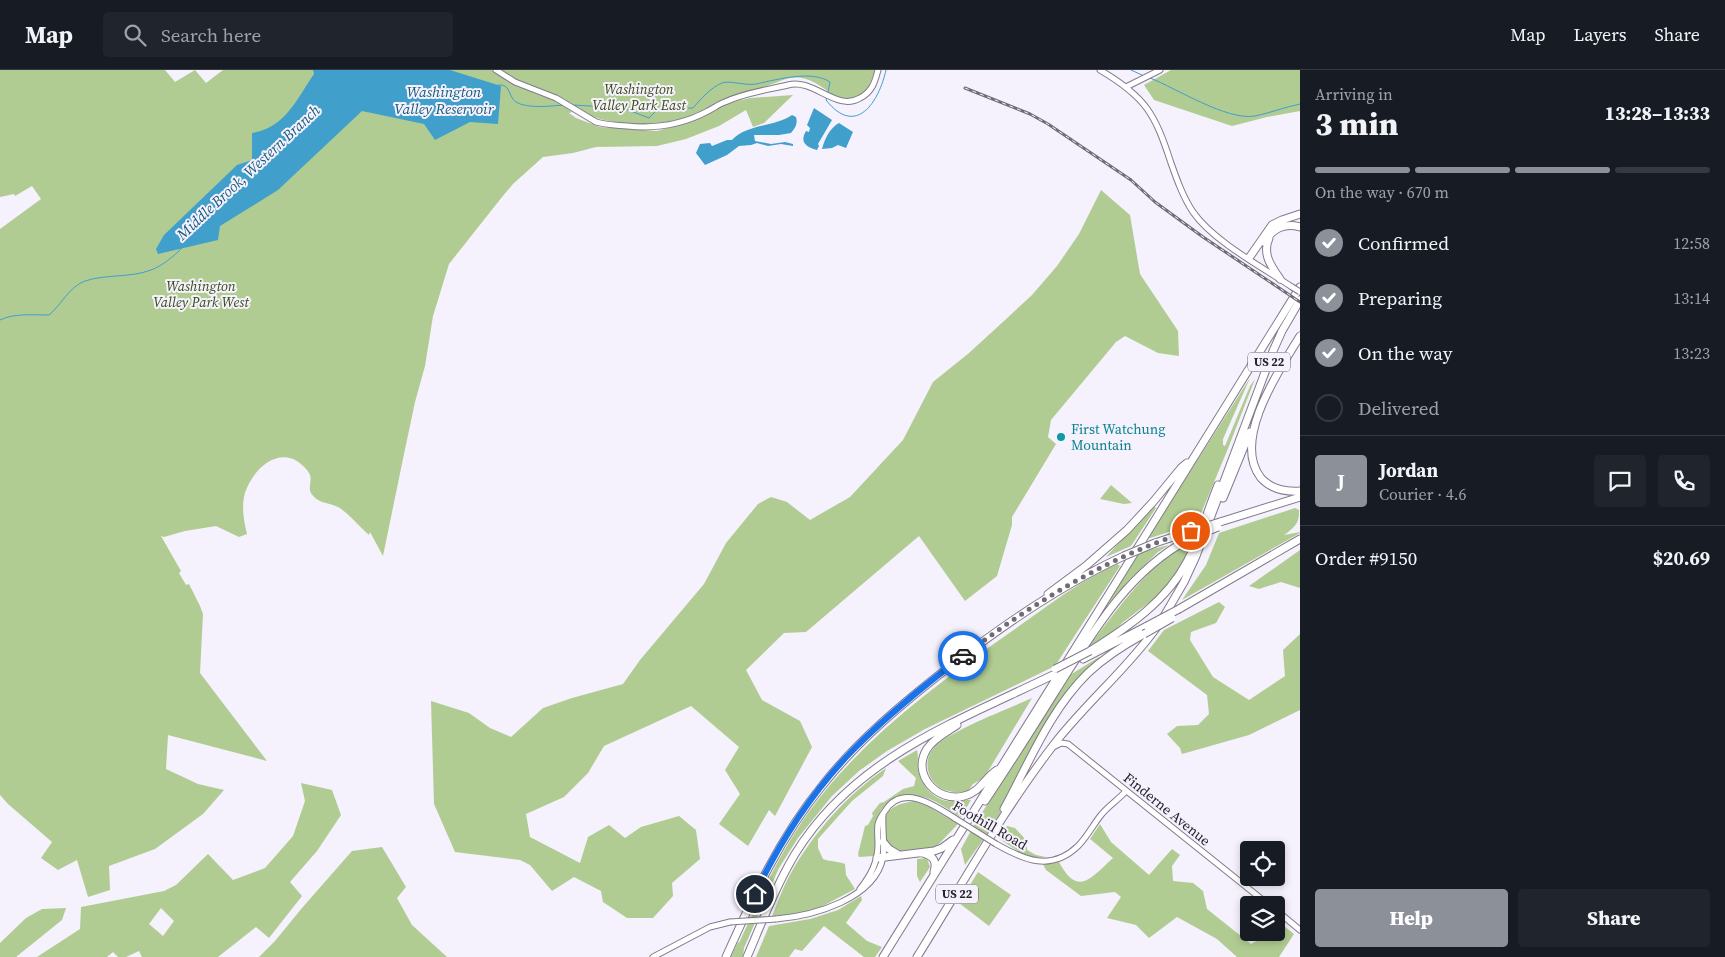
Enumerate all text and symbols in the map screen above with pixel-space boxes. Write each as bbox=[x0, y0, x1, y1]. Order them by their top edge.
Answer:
search box bbox=[103, 12, 453, 57]
text: Map bbox=[25, 18, 73, 51]
icon: search bbox=[121, 21, 149, 49]
text: Search here bbox=[161, 22, 261, 48]
text: Map bbox=[1510, 22, 1545, 47]
text: Layers bbox=[1573, 22, 1626, 47]
text: Share bbox=[1654, 22, 1700, 47]
park label: Washington Valley Park East bbox=[592, 79, 687, 115]
water label: Washington Valley Reservoir bbox=[394, 81, 495, 119]
text: Arriving in bbox=[1315, 83, 1393, 105]
water label: Middle Brook, Western Branch bbox=[171, 100, 324, 245]
text: 13:28–13:33 bbox=[1605, 100, 1710, 126]
text: 3 min bbox=[1315, 102, 1398, 146]
text: On the way · 670 m bbox=[1315, 181, 1449, 203]
icon: check bbox=[1315, 229, 1343, 257]
text: Confirmed bbox=[1358, 230, 1449, 256]
text: 12:58 bbox=[1673, 232, 1710, 254]
park label: Washington Valley Park West bbox=[153, 276, 250, 312]
icon: check bbox=[1315, 284, 1343, 312]
text: Preparing bbox=[1358, 285, 1442, 311]
text: 13:14 bbox=[1673, 287, 1710, 309]
icon: check bbox=[1315, 339, 1343, 367]
text: On the way bbox=[1358, 340, 1453, 366]
text: 13:23 bbox=[1673, 342, 1710, 364]
road number: US 22 bbox=[1248, 352, 1290, 372]
text: Delivered bbox=[1358, 395, 1439, 421]
place label: First Watchung Mountain bbox=[1071, 419, 1165, 455]
marker: First Watchung Mountain bbox=[1055, 431, 1067, 443]
button: chat bbox=[1594, 455, 1646, 507]
button: phone bbox=[1658, 455, 1710, 507]
text: Jordan bbox=[1379, 457, 1438, 483]
text: J bbox=[1337, 468, 1345, 494]
text: Courier · 4.6 bbox=[1379, 483, 1467, 505]
pin bbox=[1170, 510, 1212, 552]
icon: bag bbox=[1177, 517, 1205, 545]
text: Order #9150 bbox=[1315, 545, 1417, 571]
text: $20.69 bbox=[1653, 545, 1710, 571]
courier bbox=[938, 631, 988, 681]
icon: car bbox=[949, 642, 977, 670]
street label: Finderne Avenue bbox=[1119, 768, 1215, 850]
street label: Foothill Road bbox=[949, 796, 1031, 854]
map controls bbox=[1240, 841, 1285, 941]
button: locate bbox=[1240, 841, 1285, 886]
pin bbox=[734, 873, 776, 915]
icon: home bbox=[741, 880, 769, 908]
road number: US 22 bbox=[936, 884, 978, 904]
button: Help bbox=[1315, 889, 1508, 947]
button: Share bbox=[1518, 889, 1710, 947]
button: layers bbox=[1240, 896, 1285, 941]

